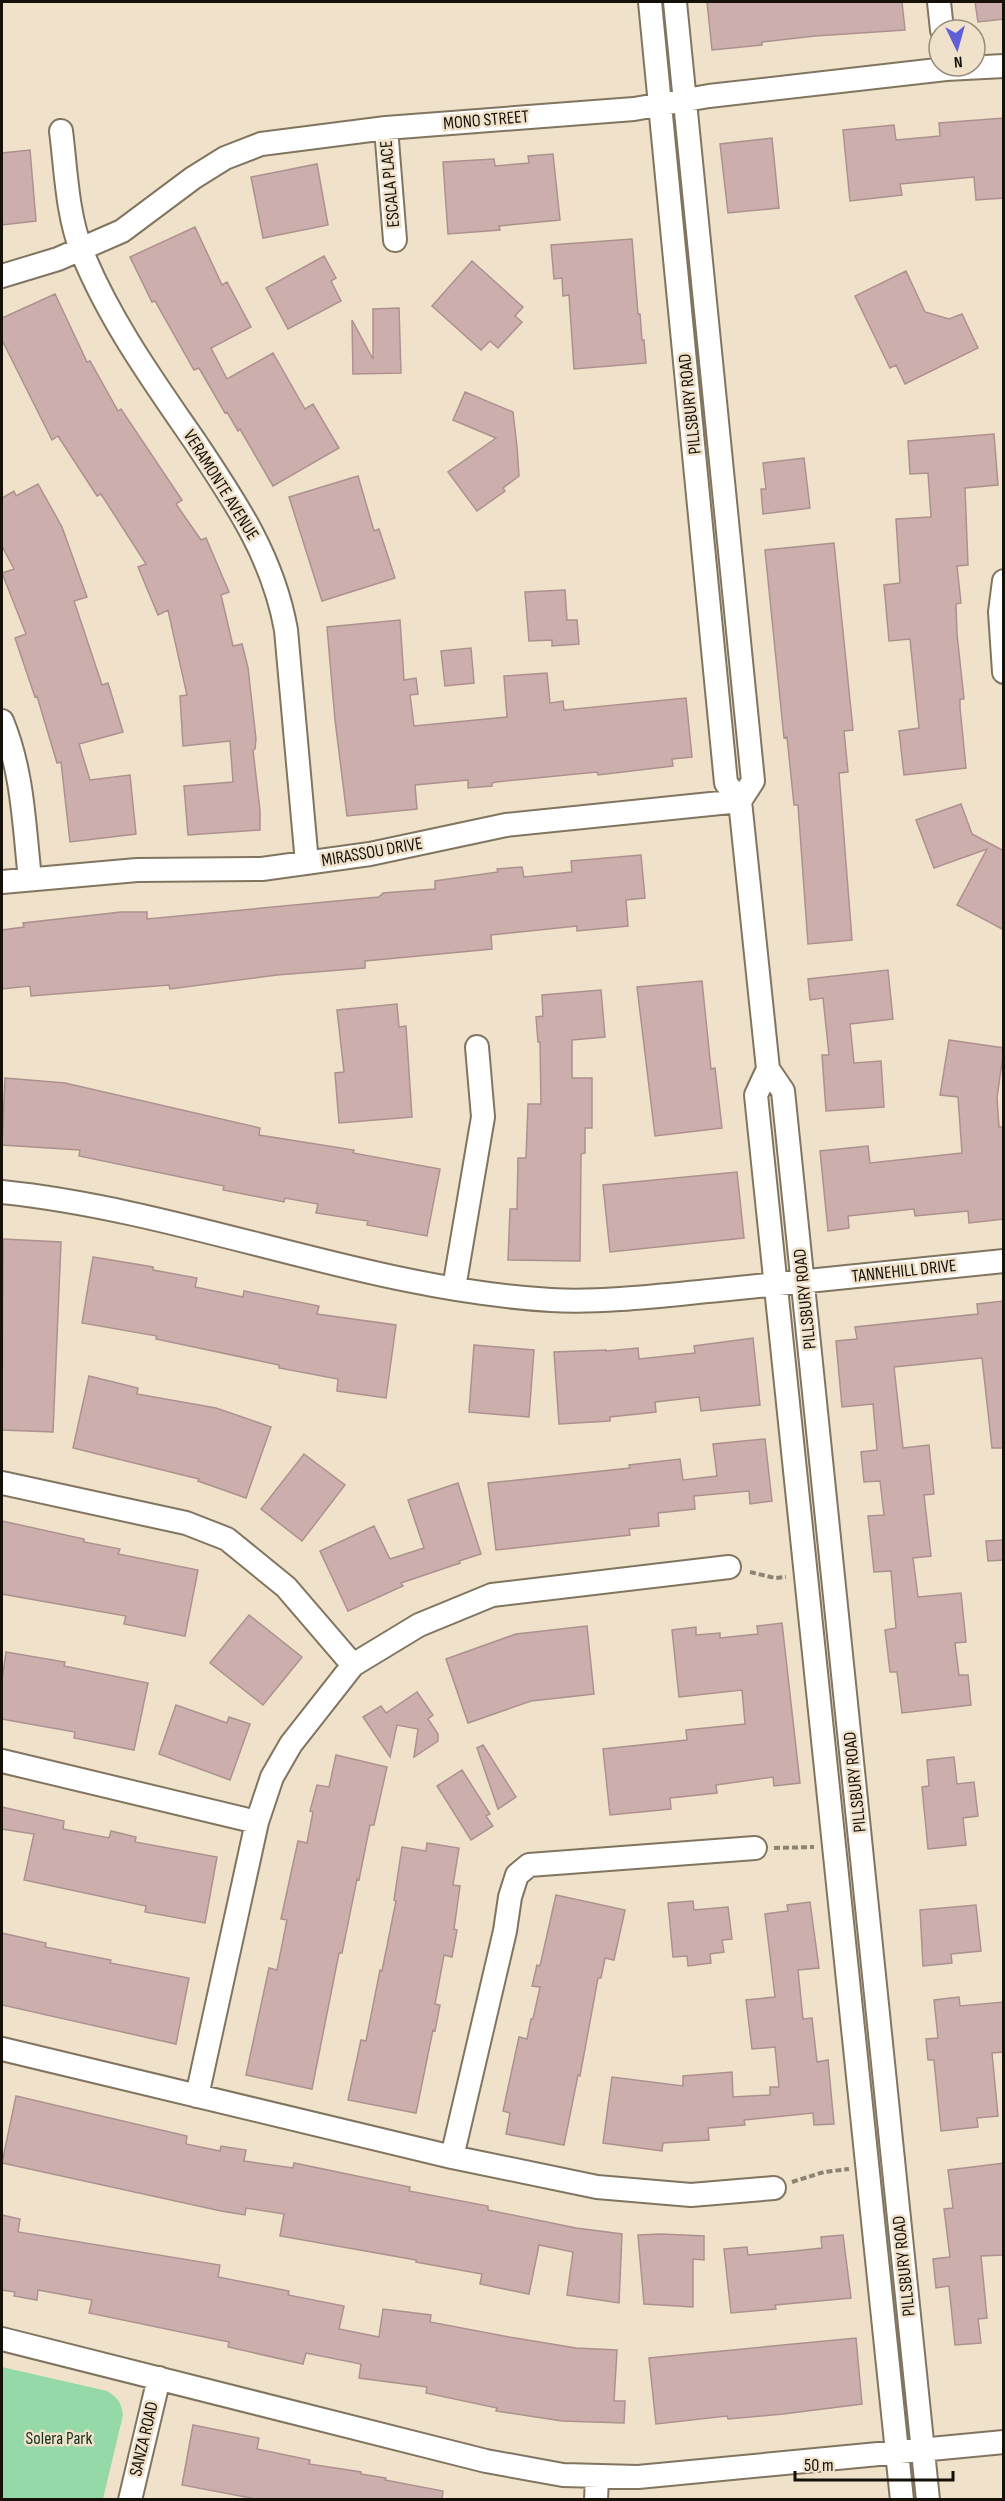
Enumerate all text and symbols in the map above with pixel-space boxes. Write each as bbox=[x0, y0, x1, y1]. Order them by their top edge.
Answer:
north arrow bbox=[927, 18, 987, 78]
text: N bbox=[953, 52, 963, 71]
street label: MONO STREET bbox=[442, 106, 530, 134]
street label: ESCALA PLACE bbox=[376, 140, 404, 228]
street label: PILLSBURY ROAD bbox=[674, 353, 706, 455]
street label: VERAMONTE AVENUE bbox=[179, 426, 263, 544]
street label: MIRASSOU DRIVE bbox=[320, 833, 424, 871]
street label: PILLSBURY ROAD bbox=[789, 1248, 821, 1350]
street label: TANNEHILL DRIVE bbox=[851, 1255, 957, 1287]
street label: PILLSBURY ROAD bbox=[839, 1731, 871, 1833]
street label: PILLSBURY ROAD bbox=[888, 2215, 920, 2317]
street label: SANZA ROAD bbox=[125, 2400, 163, 2478]
park label: Solera Park bbox=[26, 2428, 93, 2449]
scale bar bbox=[795, 2444, 952, 2482]
text: 50 m bbox=[804, 2455, 834, 2476]

